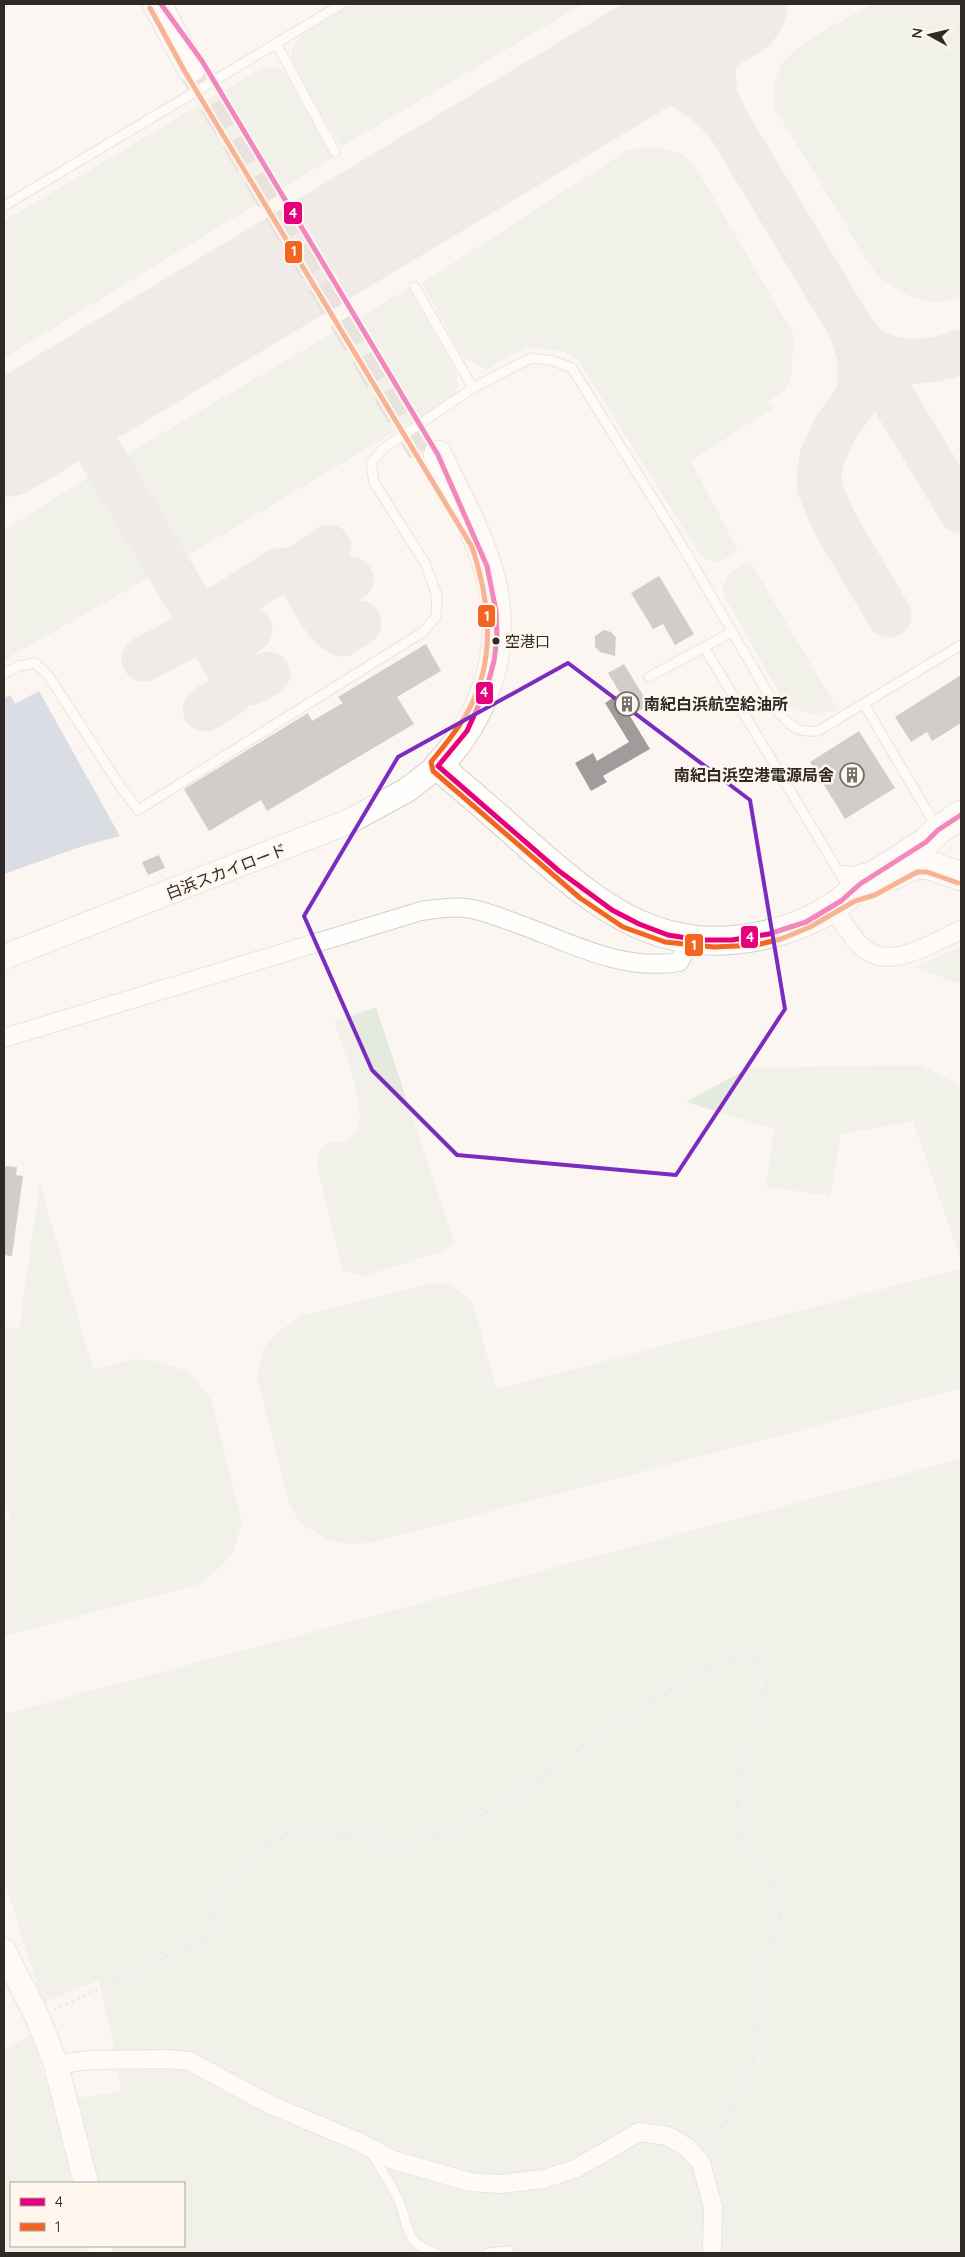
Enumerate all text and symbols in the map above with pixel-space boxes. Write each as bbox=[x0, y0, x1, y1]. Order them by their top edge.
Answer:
north arrow bbox=[905, 10, 955, 60]
text: N bbox=[907, 27, 927, 40]
line badge: 4 bbox=[283, 201, 303, 225]
text: 4 bbox=[289, 204, 297, 222]
line badge: 1 bbox=[284, 240, 303, 264]
text: 1 bbox=[291, 242, 297, 260]
line badge: 1 bbox=[477, 604, 496, 628]
text: 1 bbox=[484, 607, 490, 625]
place label: 空港口 bbox=[505, 632, 550, 651]
marker: 空港口 bbox=[491, 636, 501, 646]
line badge: 4 bbox=[475, 681, 494, 705]
text: 4 bbox=[480, 683, 488, 701]
building icon: 南紀白浜航空給油所 bbox=[614, 691, 640, 717]
place label: 南紀白浜航空給油所 bbox=[644, 694, 788, 714]
building icon: 南紀白浜空港電源局舎 bbox=[839, 762, 865, 788]
place label: 南紀白浜空港電源局舎 bbox=[674, 765, 834, 785]
street label: 白浜スカイロード bbox=[163, 839, 289, 903]
line badge: 4 bbox=[740, 925, 759, 949]
text: 4 bbox=[746, 928, 754, 946]
line badge: 1 bbox=[684, 933, 704, 957]
text: 1 bbox=[691, 936, 697, 954]
legend bbox=[10, 2182, 185, 2247]
text: 4 bbox=[55, 2192, 63, 2211]
text: 1 bbox=[55, 2217, 61, 2236]

